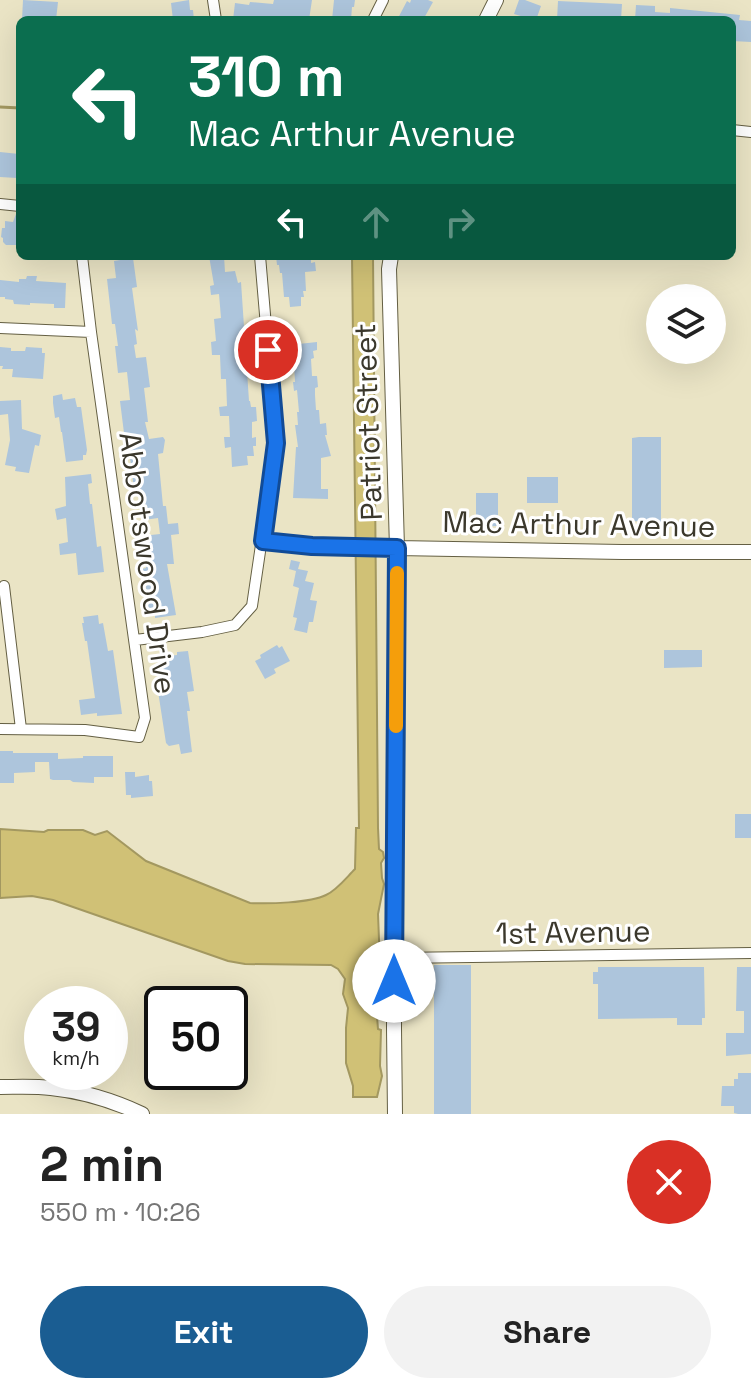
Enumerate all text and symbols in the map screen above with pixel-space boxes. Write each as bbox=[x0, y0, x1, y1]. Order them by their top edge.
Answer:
text: 310 m bbox=[188, 41, 345, 112]
icon: left bbox=[56, 48, 160, 152]
text: Mac Arthur Avenue bbox=[188, 111, 516, 157]
icon: left bbox=[270, 200, 314, 244]
icon: ahead bbox=[354, 200, 398, 244]
icon: right bbox=[438, 200, 482, 244]
map controls bbox=[646, 284, 726, 364]
button: layers bbox=[646, 284, 726, 364]
pin bbox=[234, 316, 302, 384]
street label: Patriot Street bbox=[345, 323, 391, 521]
icon: arrive bbox=[246, 328, 290, 372]
street label: Abbotswood Drive bbox=[110, 429, 186, 697]
street label: Mac Arthur Avenue bbox=[442, 502, 716, 546]
street label: 1st Avenue bbox=[495, 911, 651, 953]
position arrow bbox=[352, 939, 436, 1023]
speed limit sign: 50 bbox=[144, 986, 248, 1090]
text: 39 bbox=[51, 1002, 101, 1053]
text: km/h bbox=[52, 1045, 100, 1071]
text: 2 min bbox=[40, 1134, 164, 1195]
button: close bbox=[627, 1140, 711, 1224]
text: 550 m · 10:26 bbox=[40, 1195, 201, 1229]
button: Exit bbox=[40, 1286, 368, 1378]
button: Share bbox=[384, 1286, 711, 1378]

